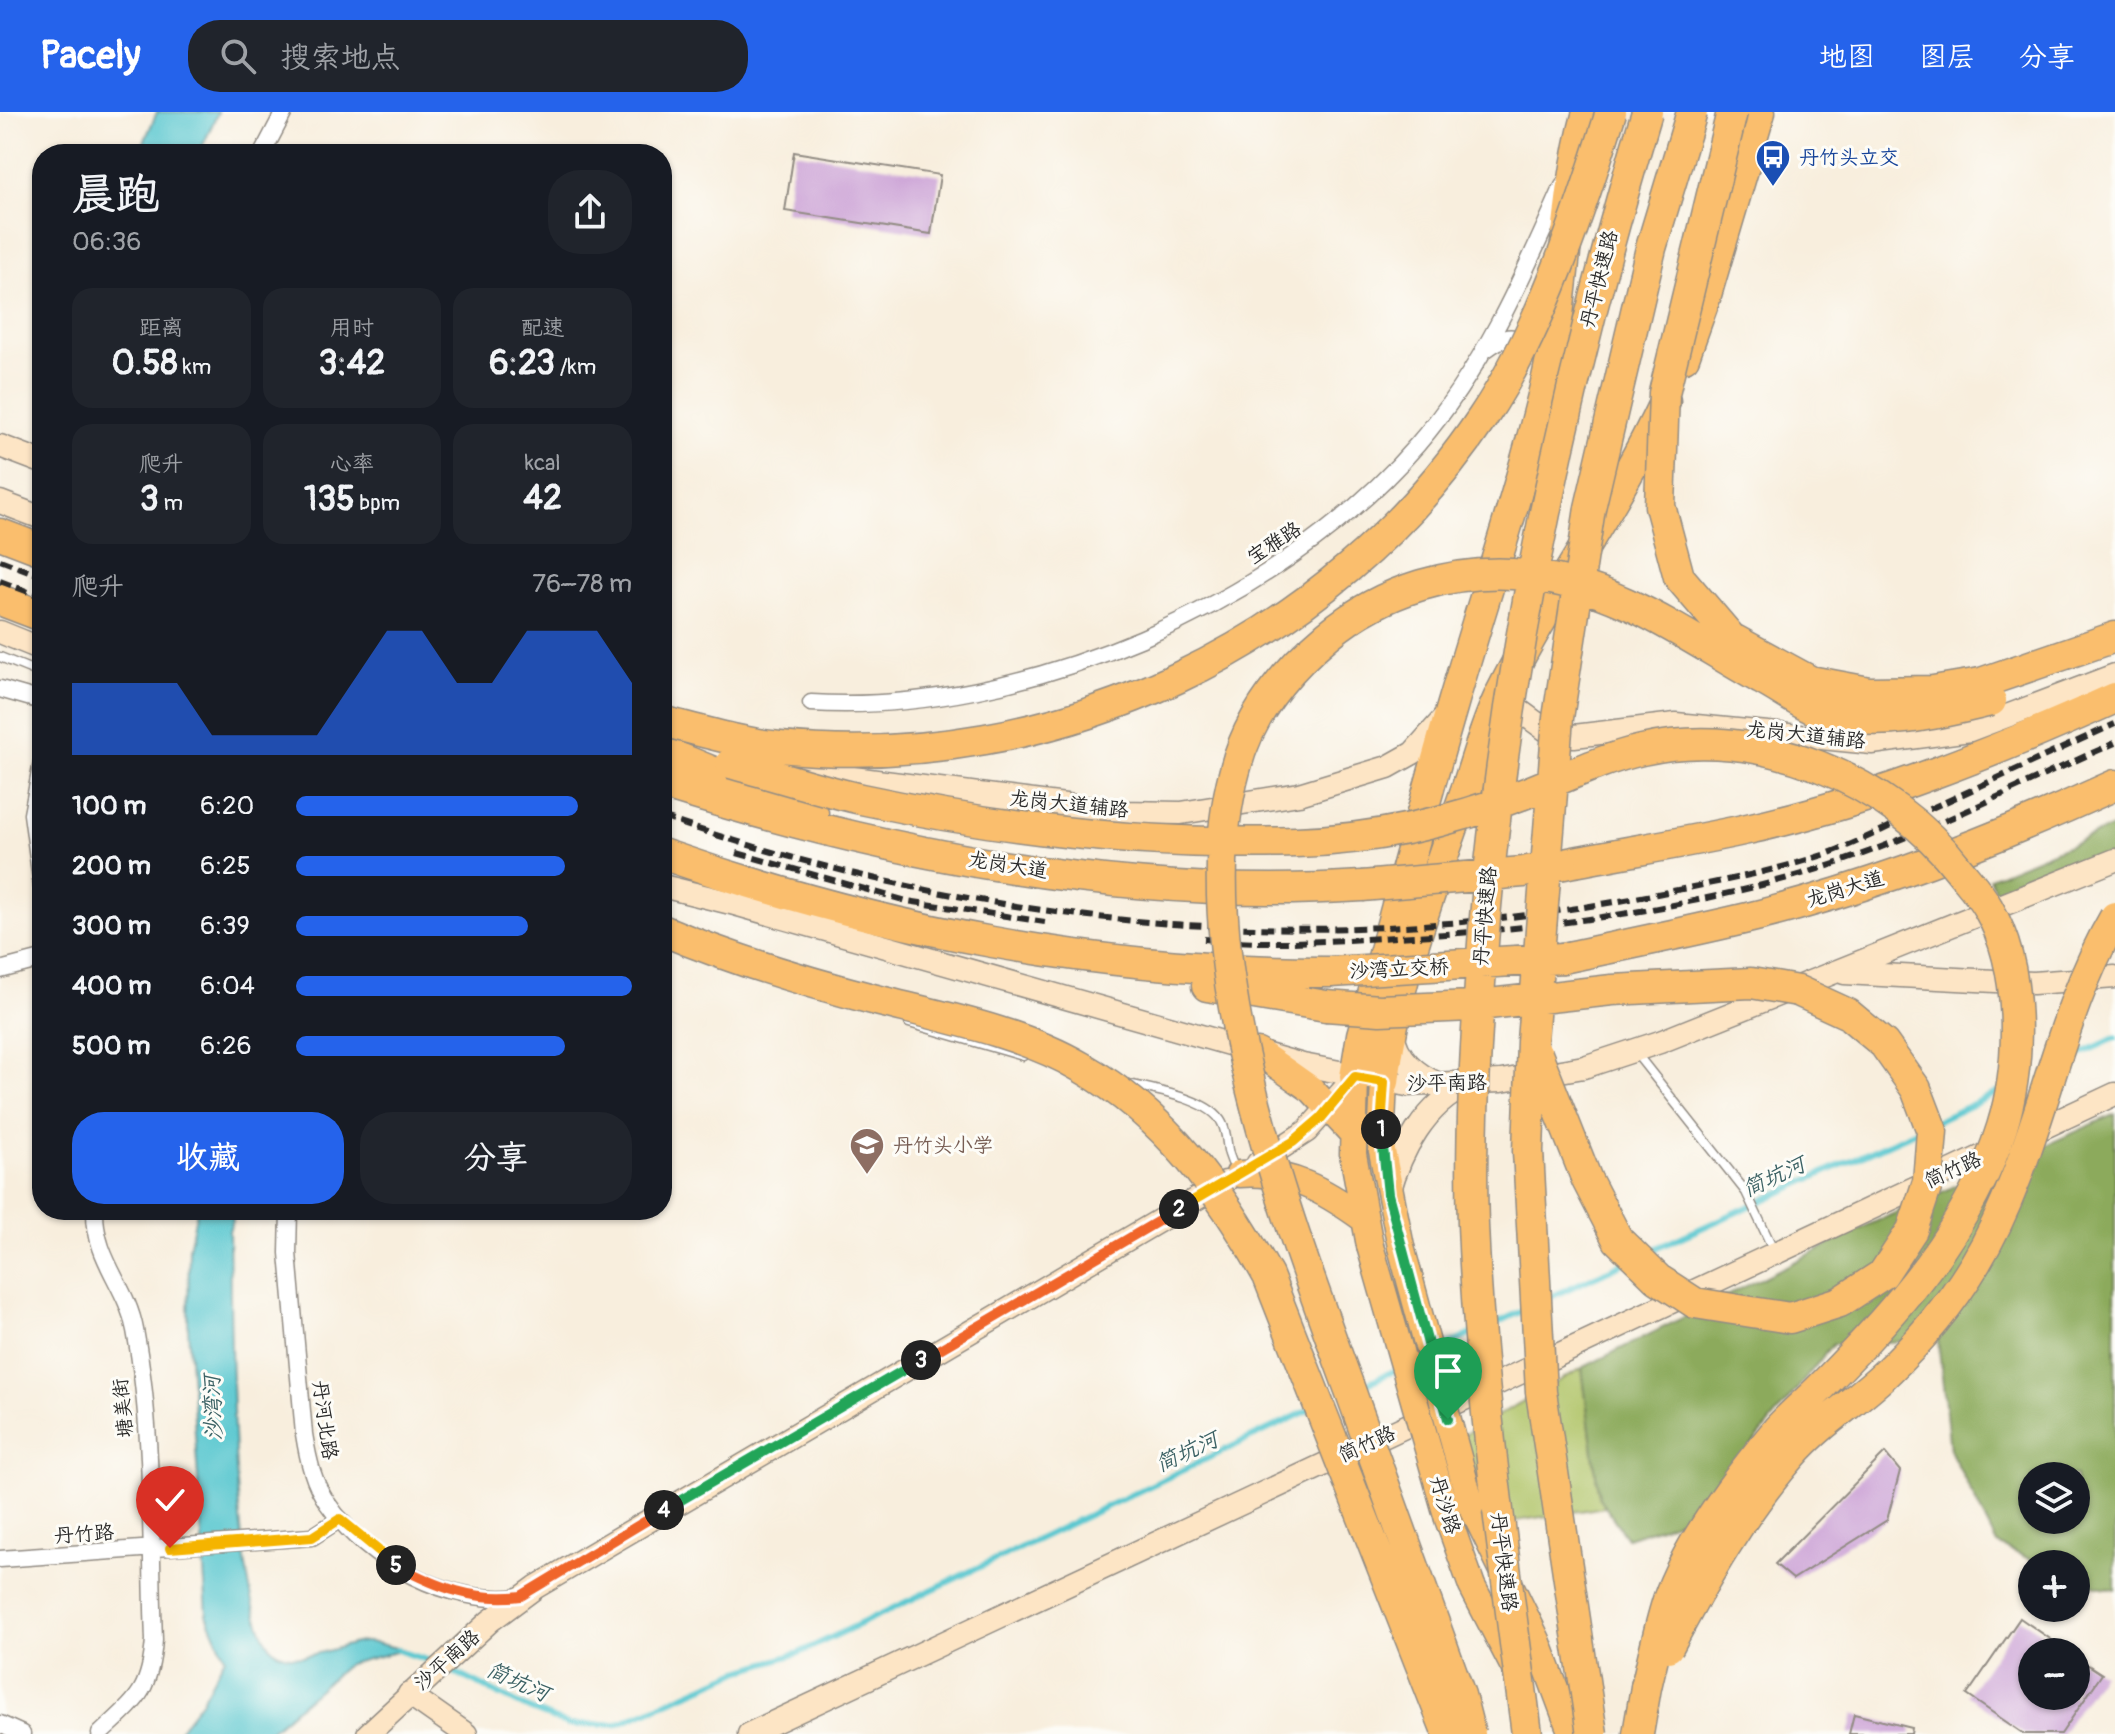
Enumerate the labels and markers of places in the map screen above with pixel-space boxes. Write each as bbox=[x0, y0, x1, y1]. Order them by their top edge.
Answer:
bus stop icon: 丹竹头立交 bbox=[1754, 138, 1792, 188]
place label: 丹竹头立交 bbox=[1799, 145, 1899, 170]
pin: 1 bbox=[1361, 1109, 1401, 1149]
school or university icon: 丹竹头小学 bbox=[848, 1126, 886, 1176]
place label: 丹竹头小学 bbox=[893, 1133, 993, 1158]
pin: 2 bbox=[1159, 1189, 1199, 1229]
pin bbox=[1414, 1337, 1482, 1419]
pin: 3 bbox=[901, 1340, 941, 1380]
pin bbox=[136, 1466, 204, 1548]
pin: 4 bbox=[644, 1490, 684, 1530]
pin: 5 bbox=[376, 1545, 416, 1585]

